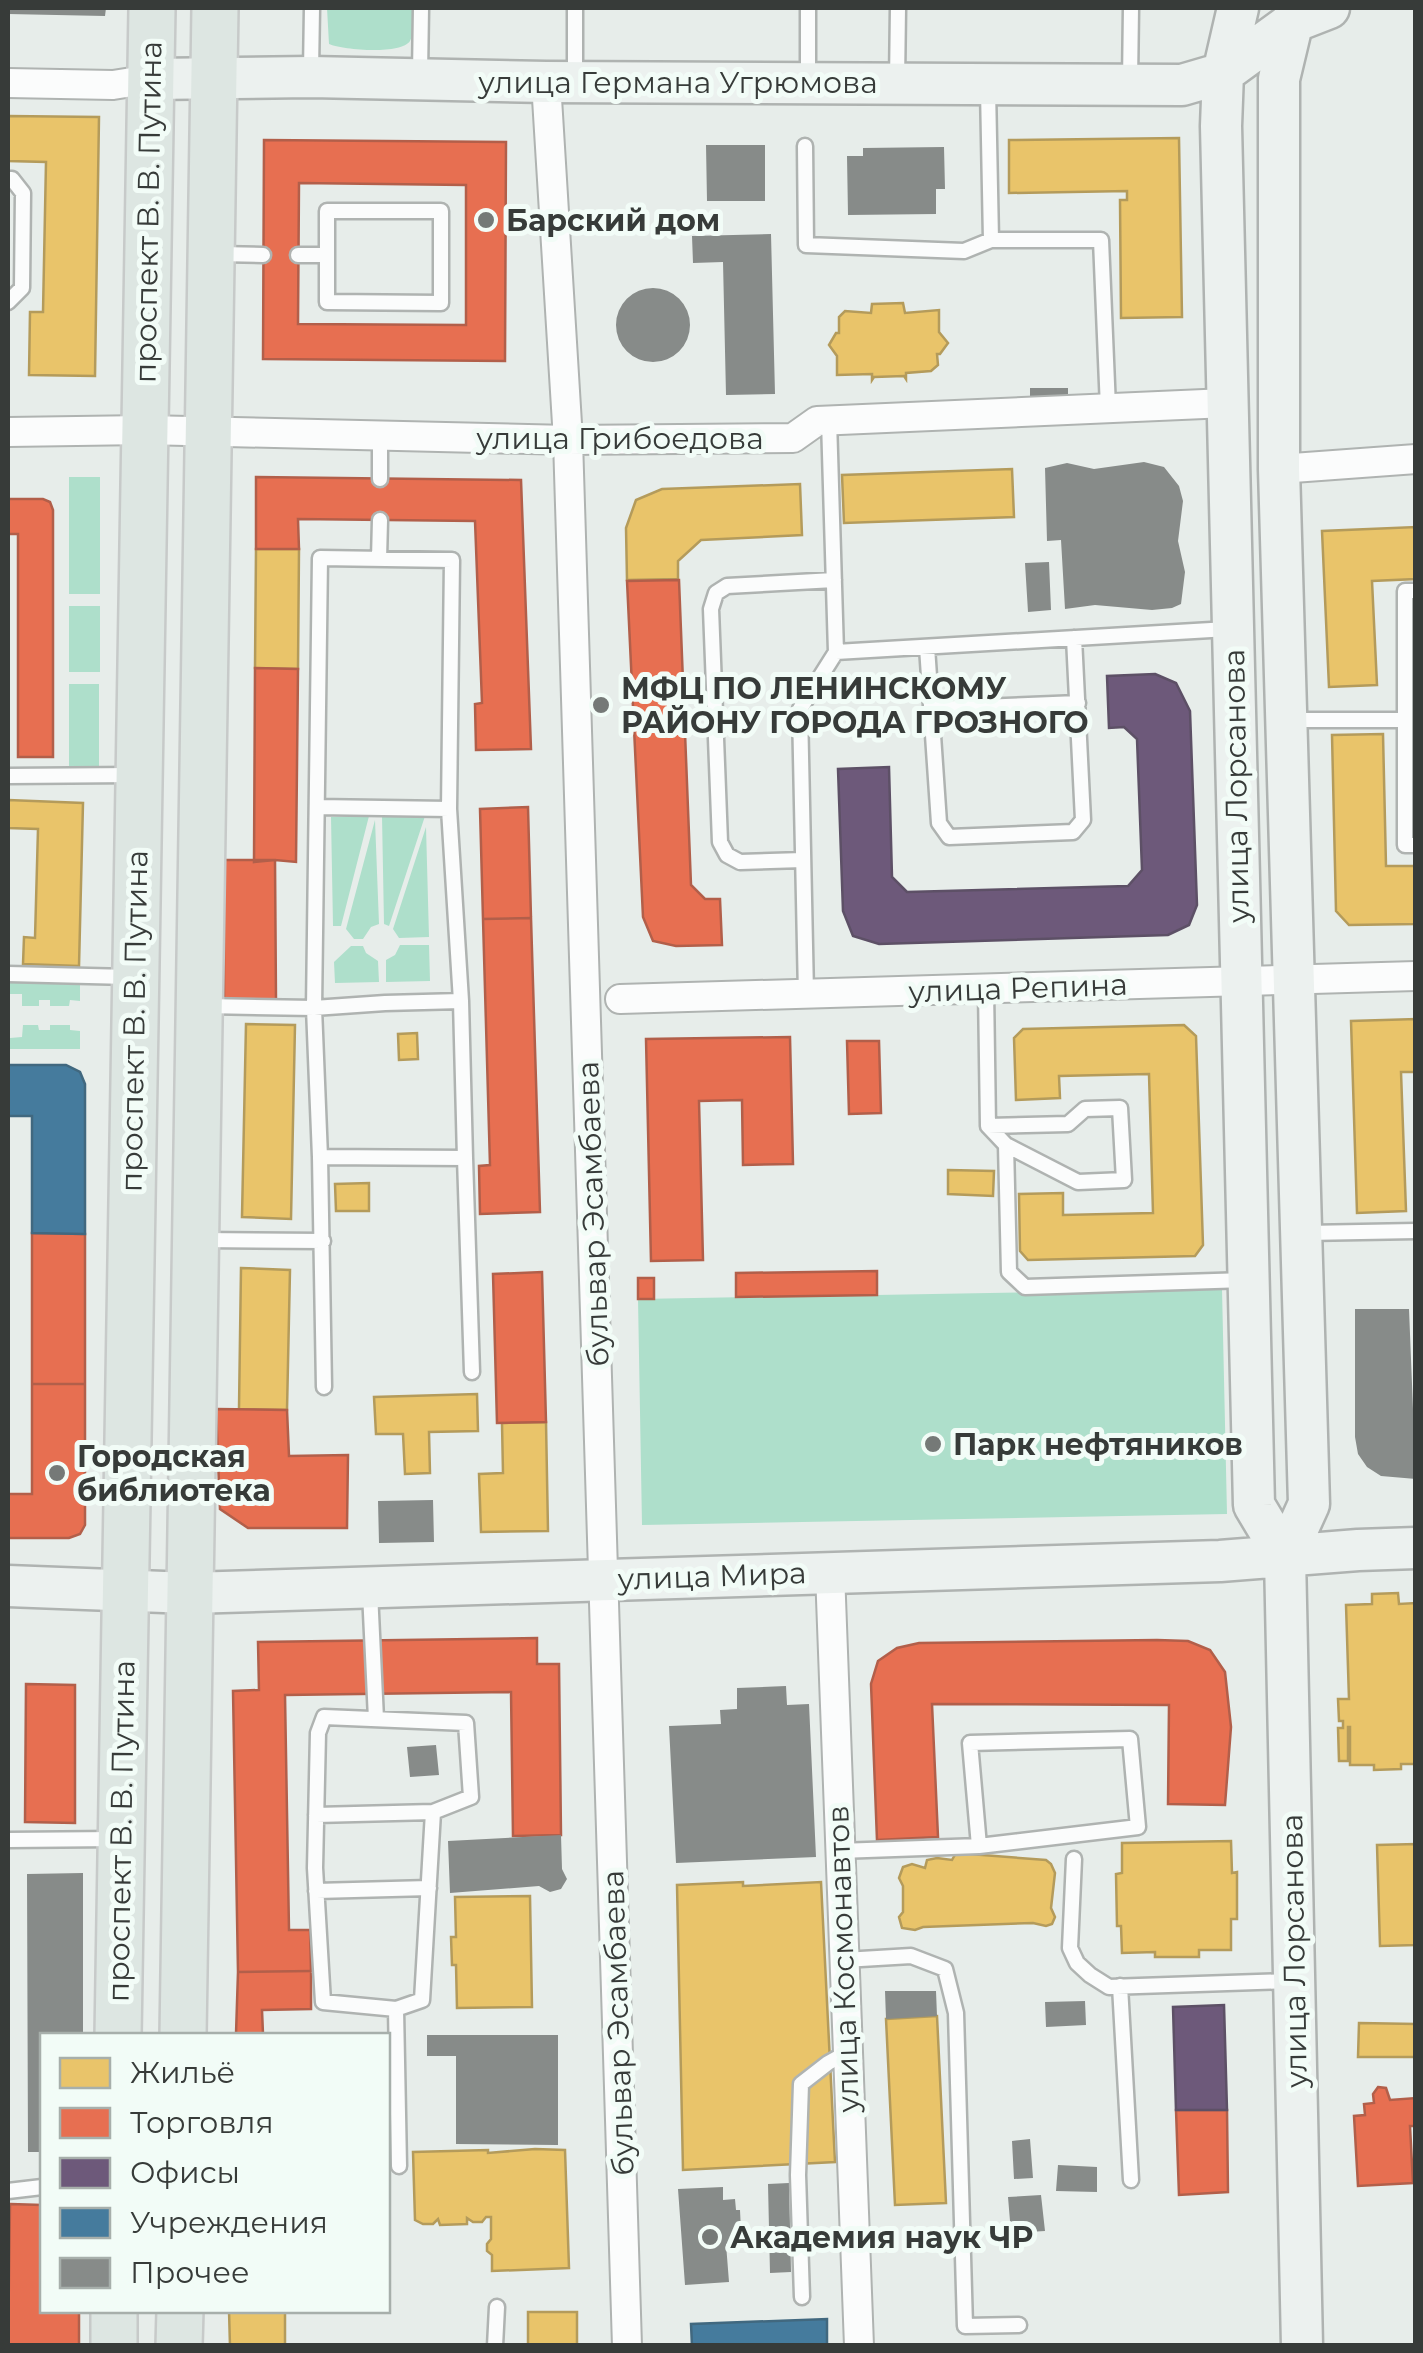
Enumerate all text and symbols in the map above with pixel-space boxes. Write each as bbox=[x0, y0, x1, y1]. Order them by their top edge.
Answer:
street label: проспект В. В. Путина bbox=[127, 41, 169, 383]
street label: улица Германа Угрюмова bbox=[477, 64, 878, 101]
place label: Барский дом bbox=[506, 202, 720, 239]
marker: Барский дом bbox=[475, 209, 497, 231]
street label: улица Грибоедова bbox=[475, 420, 764, 457]
street label: улица Лорсанова bbox=[1215, 649, 1257, 924]
place label: МФЦ ПО ЛЕНИНСКОМУ РАЙОНУ ГОРОДА ГРОЗНОГО bbox=[621, 670, 1089, 741]
marker: МФЦ ПО ЛЕНИНСКОМУ РАЙОНУ ГОРОДА ГРОЗНОГО bbox=[590, 694, 612, 716]
street label: проспект В. В. Путина bbox=[113, 850, 155, 1192]
street label: улица Репина bbox=[907, 966, 1128, 1010]
street label: бульвар Эсамбаева bbox=[569, 1060, 617, 1368]
place label: Парк нефтяников bbox=[953, 1426, 1243, 1463]
marker: Парк нефтяников bbox=[922, 1433, 944, 1455]
place label: Городская библиотека bbox=[77, 1438, 271, 1509]
marker: Городская библиотека bbox=[46, 1462, 68, 1484]
street label: улица Мира bbox=[616, 1554, 807, 1598]
street label: проспект В. В. Путина bbox=[100, 1660, 142, 2002]
street label: улица Космонавтов bbox=[819, 1805, 867, 2114]
street label: улица Лорсанова bbox=[1273, 1814, 1315, 2089]
street label: бульвар Эсамбаева bbox=[594, 1869, 642, 2177]
legend bbox=[40, 2033, 390, 2313]
text: Жильё bbox=[130, 2054, 235, 2091]
text: Торговля bbox=[130, 2104, 274, 2141]
text: Офисы bbox=[130, 2154, 240, 2191]
text: Учреждения bbox=[130, 2204, 328, 2241]
place label: Академия наук ЧР bbox=[730, 2219, 1033, 2256]
marker: Академия наук ЧР bbox=[699, 2226, 721, 2248]
text: Прочее bbox=[130, 2254, 249, 2291]

